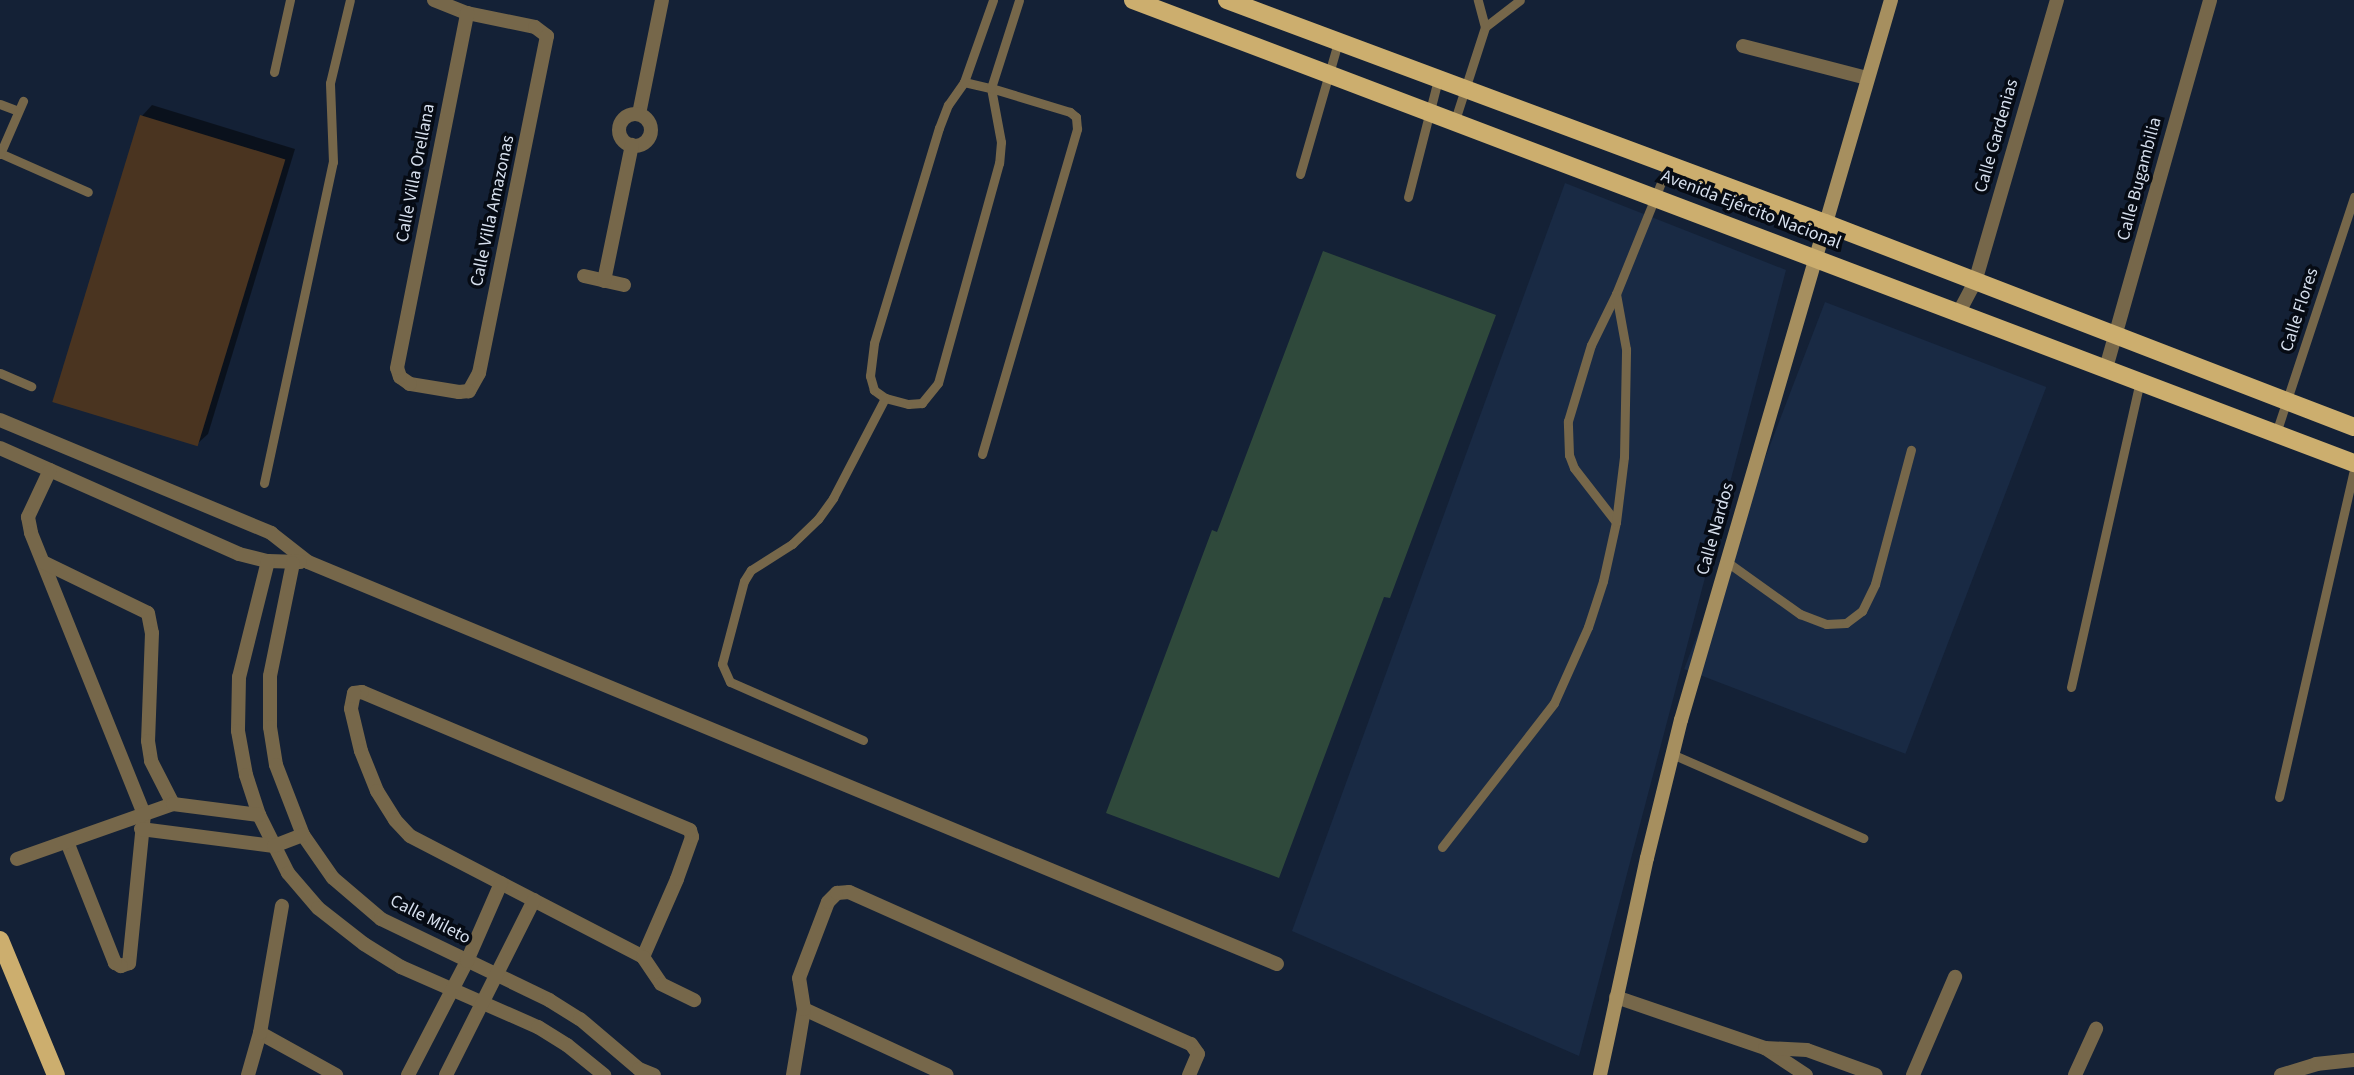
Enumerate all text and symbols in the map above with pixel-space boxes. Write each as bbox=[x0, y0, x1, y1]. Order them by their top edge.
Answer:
street label: Calle Gardenias bbox=[1970, 77, 2024, 195]
street label: Calle Villa Orellana bbox=[392, 102, 440, 244]
street label: Calle Bugambilia bbox=[2113, 115, 2167, 243]
street label: Calle Villa Amazonas bbox=[466, 133, 520, 289]
street label: Avenida Ejército Nacional bbox=[1658, 166, 1844, 254]
street label: Calle Flores bbox=[2276, 265, 2324, 355]
street label: Calle Nardos bbox=[1693, 480, 1739, 578]
street label: Calle Mileto bbox=[386, 891, 474, 949]

